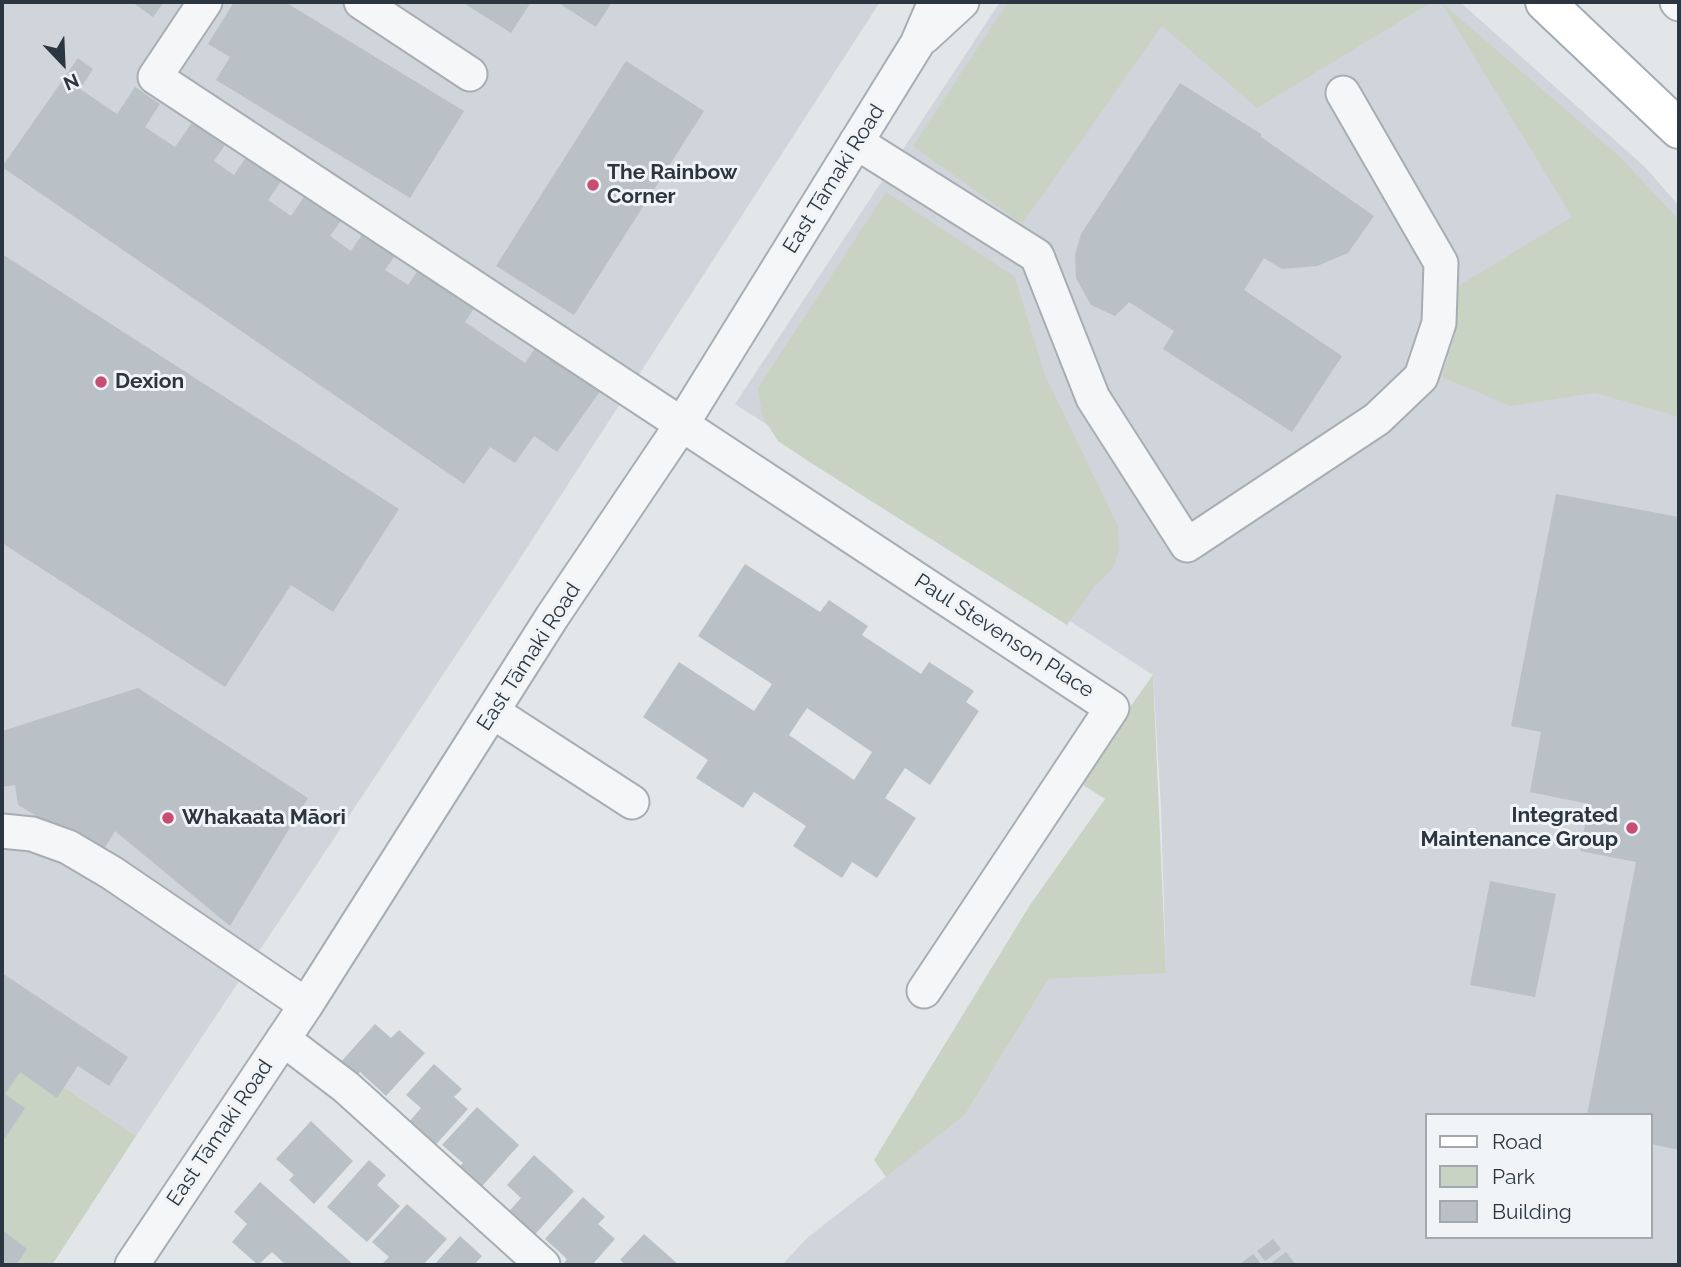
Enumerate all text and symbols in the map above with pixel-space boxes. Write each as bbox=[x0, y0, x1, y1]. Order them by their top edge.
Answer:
north arrow bbox=[28, 28, 98, 98]
text: N bbox=[60, 69, 82, 95]
street label: East Tāmaki Road bbox=[778, 100, 890, 258]
place label: The Rainbow Corner bbox=[607, 160, 737, 210]
marker: The Rainbow Corner bbox=[585, 177, 601, 193]
place label: Dexion bbox=[115, 369, 184, 395]
marker: Dexion bbox=[93, 374, 109, 390]
street label: Paul Stevenson Place bbox=[910, 569, 1098, 703]
street label: East Tāmaki Road bbox=[472, 578, 586, 736]
place label: Integrated Maintenance Group bbox=[1420, 803, 1618, 853]
place label: Whakaata Māori bbox=[182, 805, 346, 831]
marker: Whakaata Māori bbox=[160, 810, 176, 826]
marker: Integrated Maintenance Group bbox=[1624, 820, 1640, 836]
street label: East Tāmaki Road bbox=[162, 1055, 278, 1211]
legend bbox=[1426, 1113, 1653, 1239]
text: Road bbox=[1492, 1129, 1542, 1154]
text: Park bbox=[1492, 1164, 1535, 1189]
text: Building bbox=[1492, 1199, 1572, 1224]

